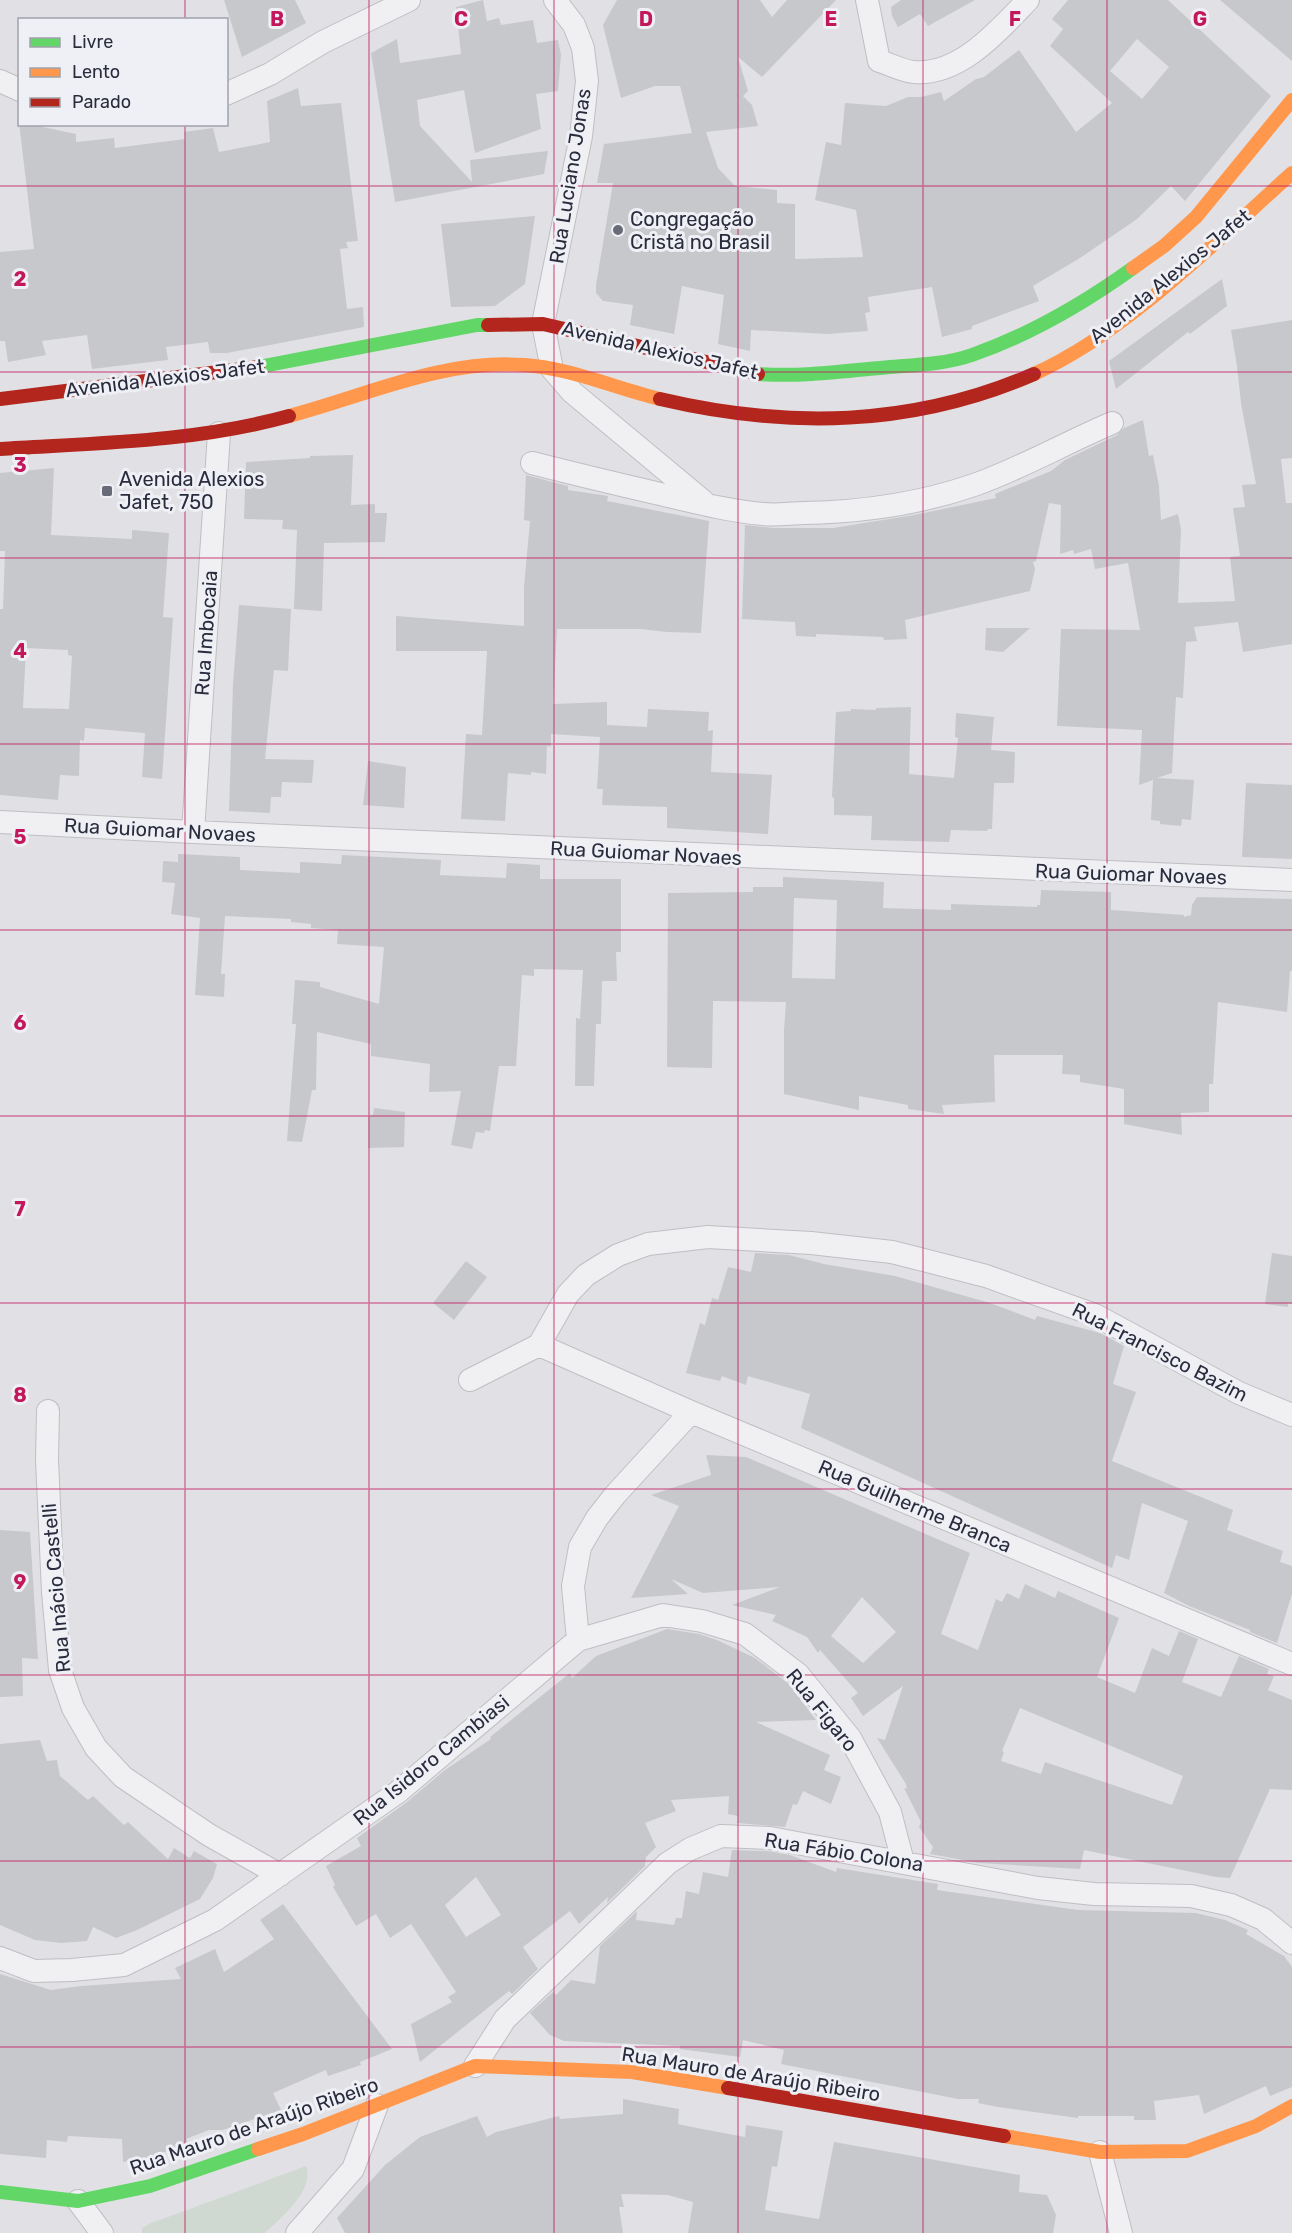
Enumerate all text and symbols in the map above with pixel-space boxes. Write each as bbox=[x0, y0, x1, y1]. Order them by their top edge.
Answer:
text: B bbox=[270, 7, 284, 31]
text: C bbox=[454, 7, 468, 31]
text: D bbox=[639, 7, 653, 31]
text: E bbox=[825, 7, 837, 31]
text: F bbox=[1009, 7, 1021, 31]
text: G bbox=[1193, 7, 1207, 31]
legend bbox=[18, 18, 228, 126]
text: Livre bbox=[72, 31, 113, 53]
text: Lento bbox=[72, 61, 120, 83]
street label: Rua Luciano Jonas bbox=[544, 87, 596, 265]
text: Parado bbox=[72, 91, 131, 113]
street label: Avenida Alexios Jafet bbox=[1085, 204, 1256, 348]
place label: Congregação Cristã no Brasil bbox=[630, 207, 770, 254]
marker: Congregação Cristã no Brasil bbox=[611, 223, 625, 237]
text: 2 bbox=[14, 267, 27, 291]
street label: Avenida Alexios Jafet bbox=[560, 316, 761, 384]
street label: Avenida Alexios Jafet bbox=[64, 354, 266, 402]
text: 3 bbox=[13, 453, 27, 477]
place label: Avenida Alexios Jafet, 750 bbox=[119, 467, 265, 514]
marker: Avenida Alexios Jafet, 750 bbox=[100, 484, 114, 498]
street label: Rua Imbocaia bbox=[190, 569, 222, 697]
text: 4 bbox=[13, 639, 27, 663]
street label: Rua Guiomar Novaes bbox=[63, 813, 257, 847]
text: 5 bbox=[14, 825, 27, 849]
street label: Rua Guiomar Novaes bbox=[549, 836, 743, 870]
street label: Rua Guiomar Novaes bbox=[1035, 859, 1227, 889]
text: 6 bbox=[13, 1011, 27, 1035]
text: 7 bbox=[14, 1197, 26, 1221]
street label: Rua Francisco Bazim bbox=[1068, 1297, 1252, 1407]
text: 8 bbox=[13, 1383, 27, 1407]
street label: Rua Guilherme Branca bbox=[815, 1454, 1015, 1558]
street label: Rua Inácio Castelli bbox=[37, 1502, 75, 1674]
text: 9 bbox=[14, 1570, 27, 1594]
street label: Rua Figaro bbox=[781, 1664, 863, 1756]
street label: Rua Isidoro Cambiasi bbox=[348, 1690, 514, 1830]
street label: Rua Fábio Colona bbox=[763, 1828, 925, 1876]
street label: Rua Mauro de Araújo Ribeiro bbox=[620, 2042, 882, 2106]
street label: Rua Mauro de Araújo Ribeiro bbox=[126, 2072, 382, 2180]

